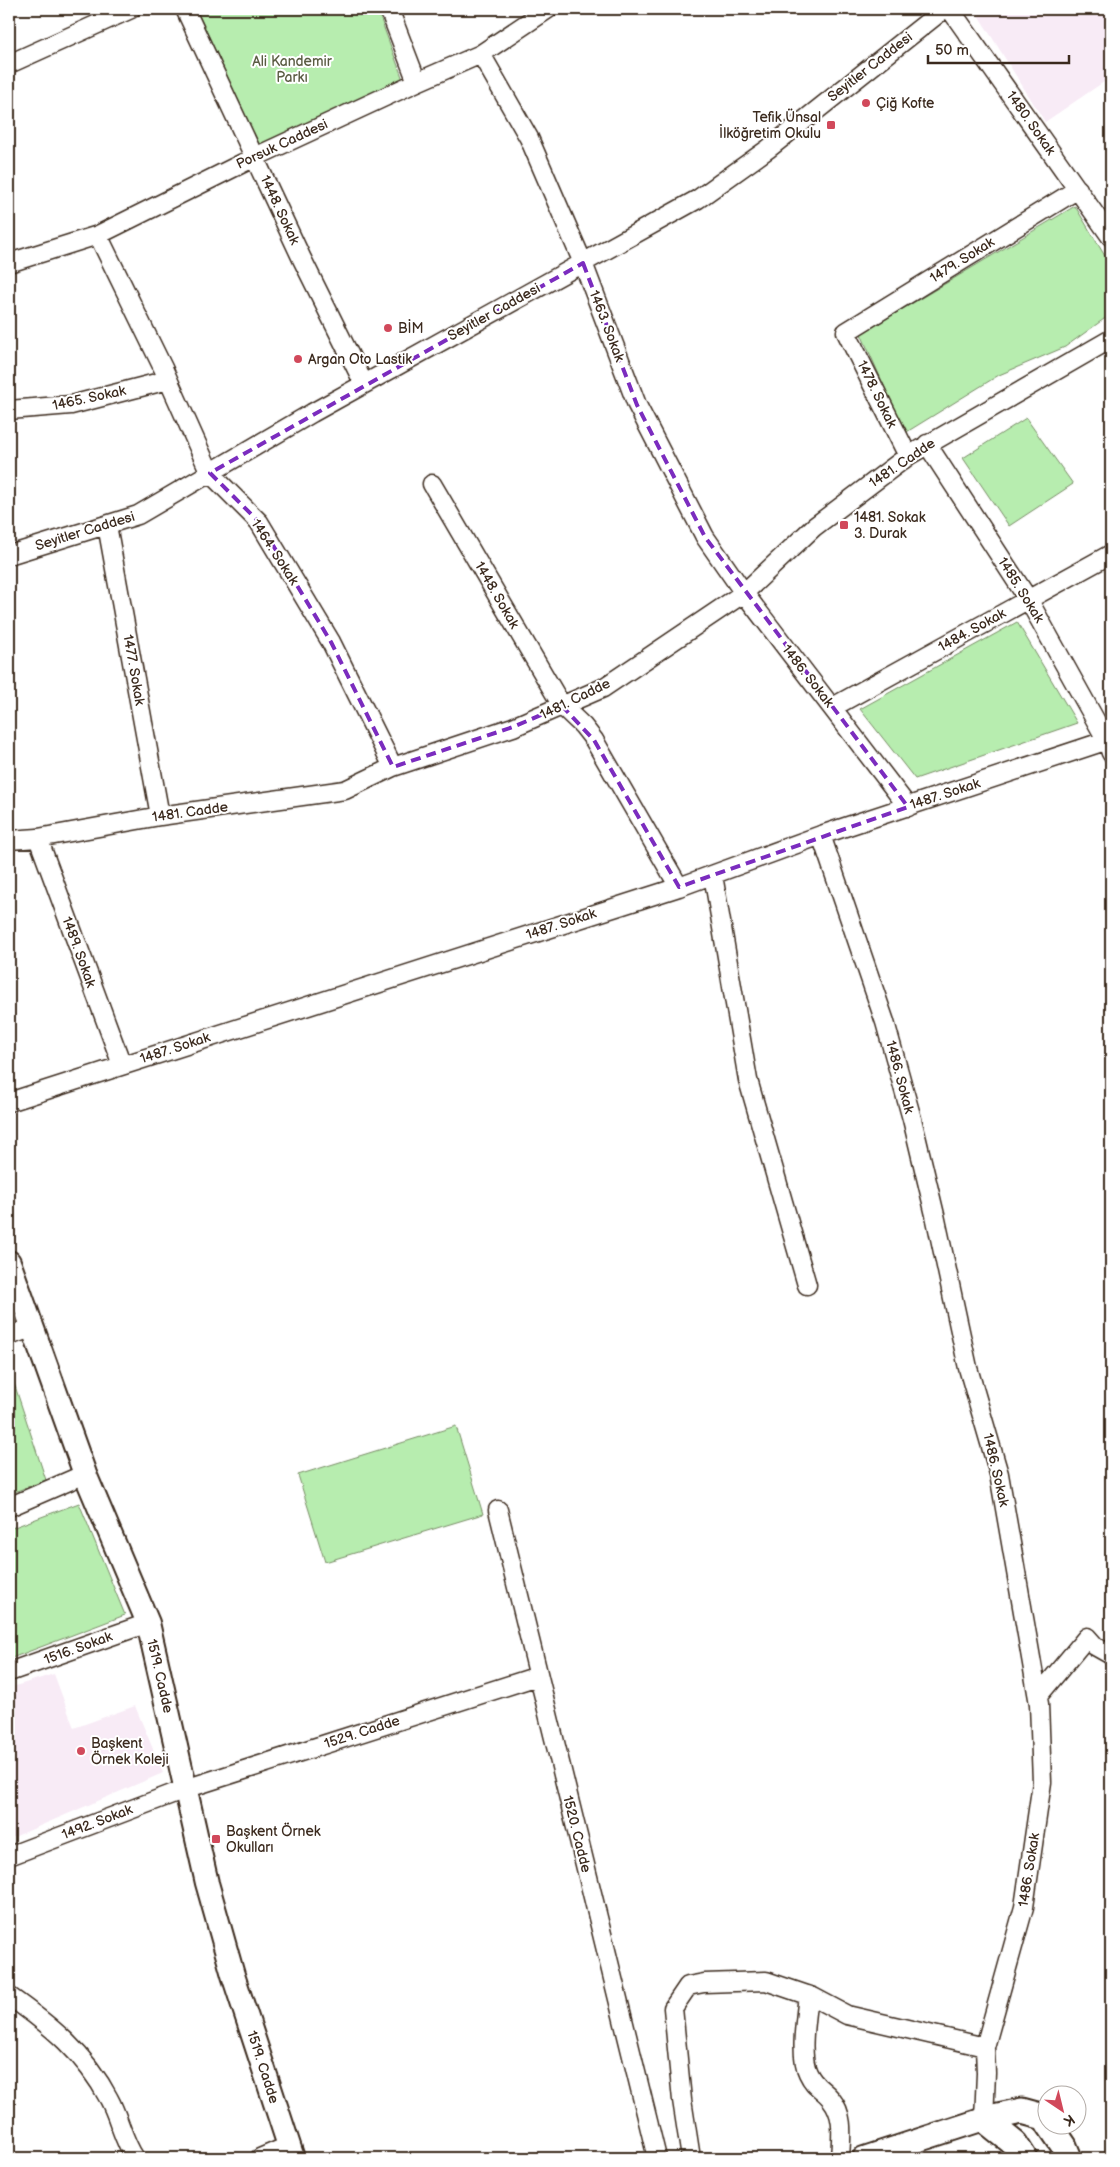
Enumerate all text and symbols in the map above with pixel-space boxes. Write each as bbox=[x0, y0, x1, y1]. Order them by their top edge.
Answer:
street label: Seyitler Caddesi bbox=[824, 29, 916, 105]
scale bar bbox=[928, 32, 1069, 64]
text: 50 m bbox=[935, 41, 969, 60]
park label: Ali Kandemir Parkı bbox=[252, 53, 333, 86]
street label: 1480. Sokak bbox=[1003, 88, 1059, 158]
place label: Çiğ Kofte bbox=[876, 95, 934, 112]
marker: Çiğ Kofte bbox=[860, 97, 872, 109]
place label: Tefik Ünsal İlköğretim Okulu bbox=[719, 108, 821, 142]
street label: Porsuk Caddesi bbox=[234, 115, 330, 173]
marker: Tefik Ünsal İlköğretim Okulu bbox=[825, 119, 837, 131]
street label: 1448. Sokak bbox=[257, 173, 304, 248]
street label: 1479. Sokak bbox=[927, 233, 998, 287]
street label: Seyitler Caddesi bbox=[445, 280, 543, 344]
street label: 1463. Sokak bbox=[586, 288, 628, 364]
place label: BİM bbox=[398, 319, 424, 337]
marker: BİM bbox=[382, 322, 394, 334]
place label: Argan Oto Lastik bbox=[308, 351, 412, 368]
marker: Argan Oto Lastik bbox=[292, 353, 304, 365]
street label: 1478. Sokak bbox=[853, 357, 901, 431]
street label: 1465. Sokak bbox=[51, 382, 127, 414]
street label: 1481. Cadde bbox=[866, 435, 938, 491]
street label: Seyitler Caddesi bbox=[33, 508, 137, 554]
place label: 1481. Sokak 3. Durak bbox=[854, 509, 926, 542]
street label: 1464. Sokak bbox=[247, 516, 303, 588]
marker: 1481. Sokak 3. Durak bbox=[838, 519, 850, 531]
street label: 1485. Sokak bbox=[994, 554, 1048, 626]
street label: 1448. Sokak bbox=[471, 558, 523, 632]
street label: 1484. Sokak bbox=[935, 604, 1009, 656]
street label: 1477. Sokak bbox=[119, 633, 149, 707]
street label: 1486. Sokak bbox=[778, 641, 838, 711]
street label: 1481. Cadde bbox=[537, 675, 613, 723]
street label: 1487. Sokak bbox=[908, 775, 982, 813]
street label: 1481. Cadde bbox=[151, 798, 229, 826]
street label: 1487. Sokak bbox=[524, 905, 598, 943]
street label: 1489. Sokak bbox=[58, 914, 100, 990]
street label: 1487. Sokak bbox=[138, 1029, 212, 1067]
street label: 1486. Sokak bbox=[882, 1039, 918, 1115]
street label: 1486. Sokak bbox=[979, 1432, 1013, 1508]
street label: 1516. Sokak bbox=[42, 1628, 115, 1668]
street label: 1519. Cadde bbox=[143, 1637, 177, 1715]
street label: 1529. Cadde bbox=[322, 1712, 402, 1752]
place label: Başkent Örnek Koleji bbox=[91, 1735, 169, 1768]
marker: Başkent Örnek Koleji bbox=[75, 1745, 87, 1757]
street label: 1520. Cadde bbox=[559, 1794, 595, 1874]
street label: 1492. Sokak bbox=[59, 1801, 135, 1843]
place label: Başkent Örnek Okulları bbox=[226, 1822, 321, 1856]
street label: 1486. Sokak bbox=[1015, 1832, 1043, 1908]
marker: Başkent Örnek Okulları bbox=[210, 1833, 222, 1845]
street label: 1519. Cadde bbox=[243, 2028, 283, 2106]
north arrow bbox=[1038, 2084, 1088, 2134]
text: K bbox=[1060, 2111, 1078, 2130]

